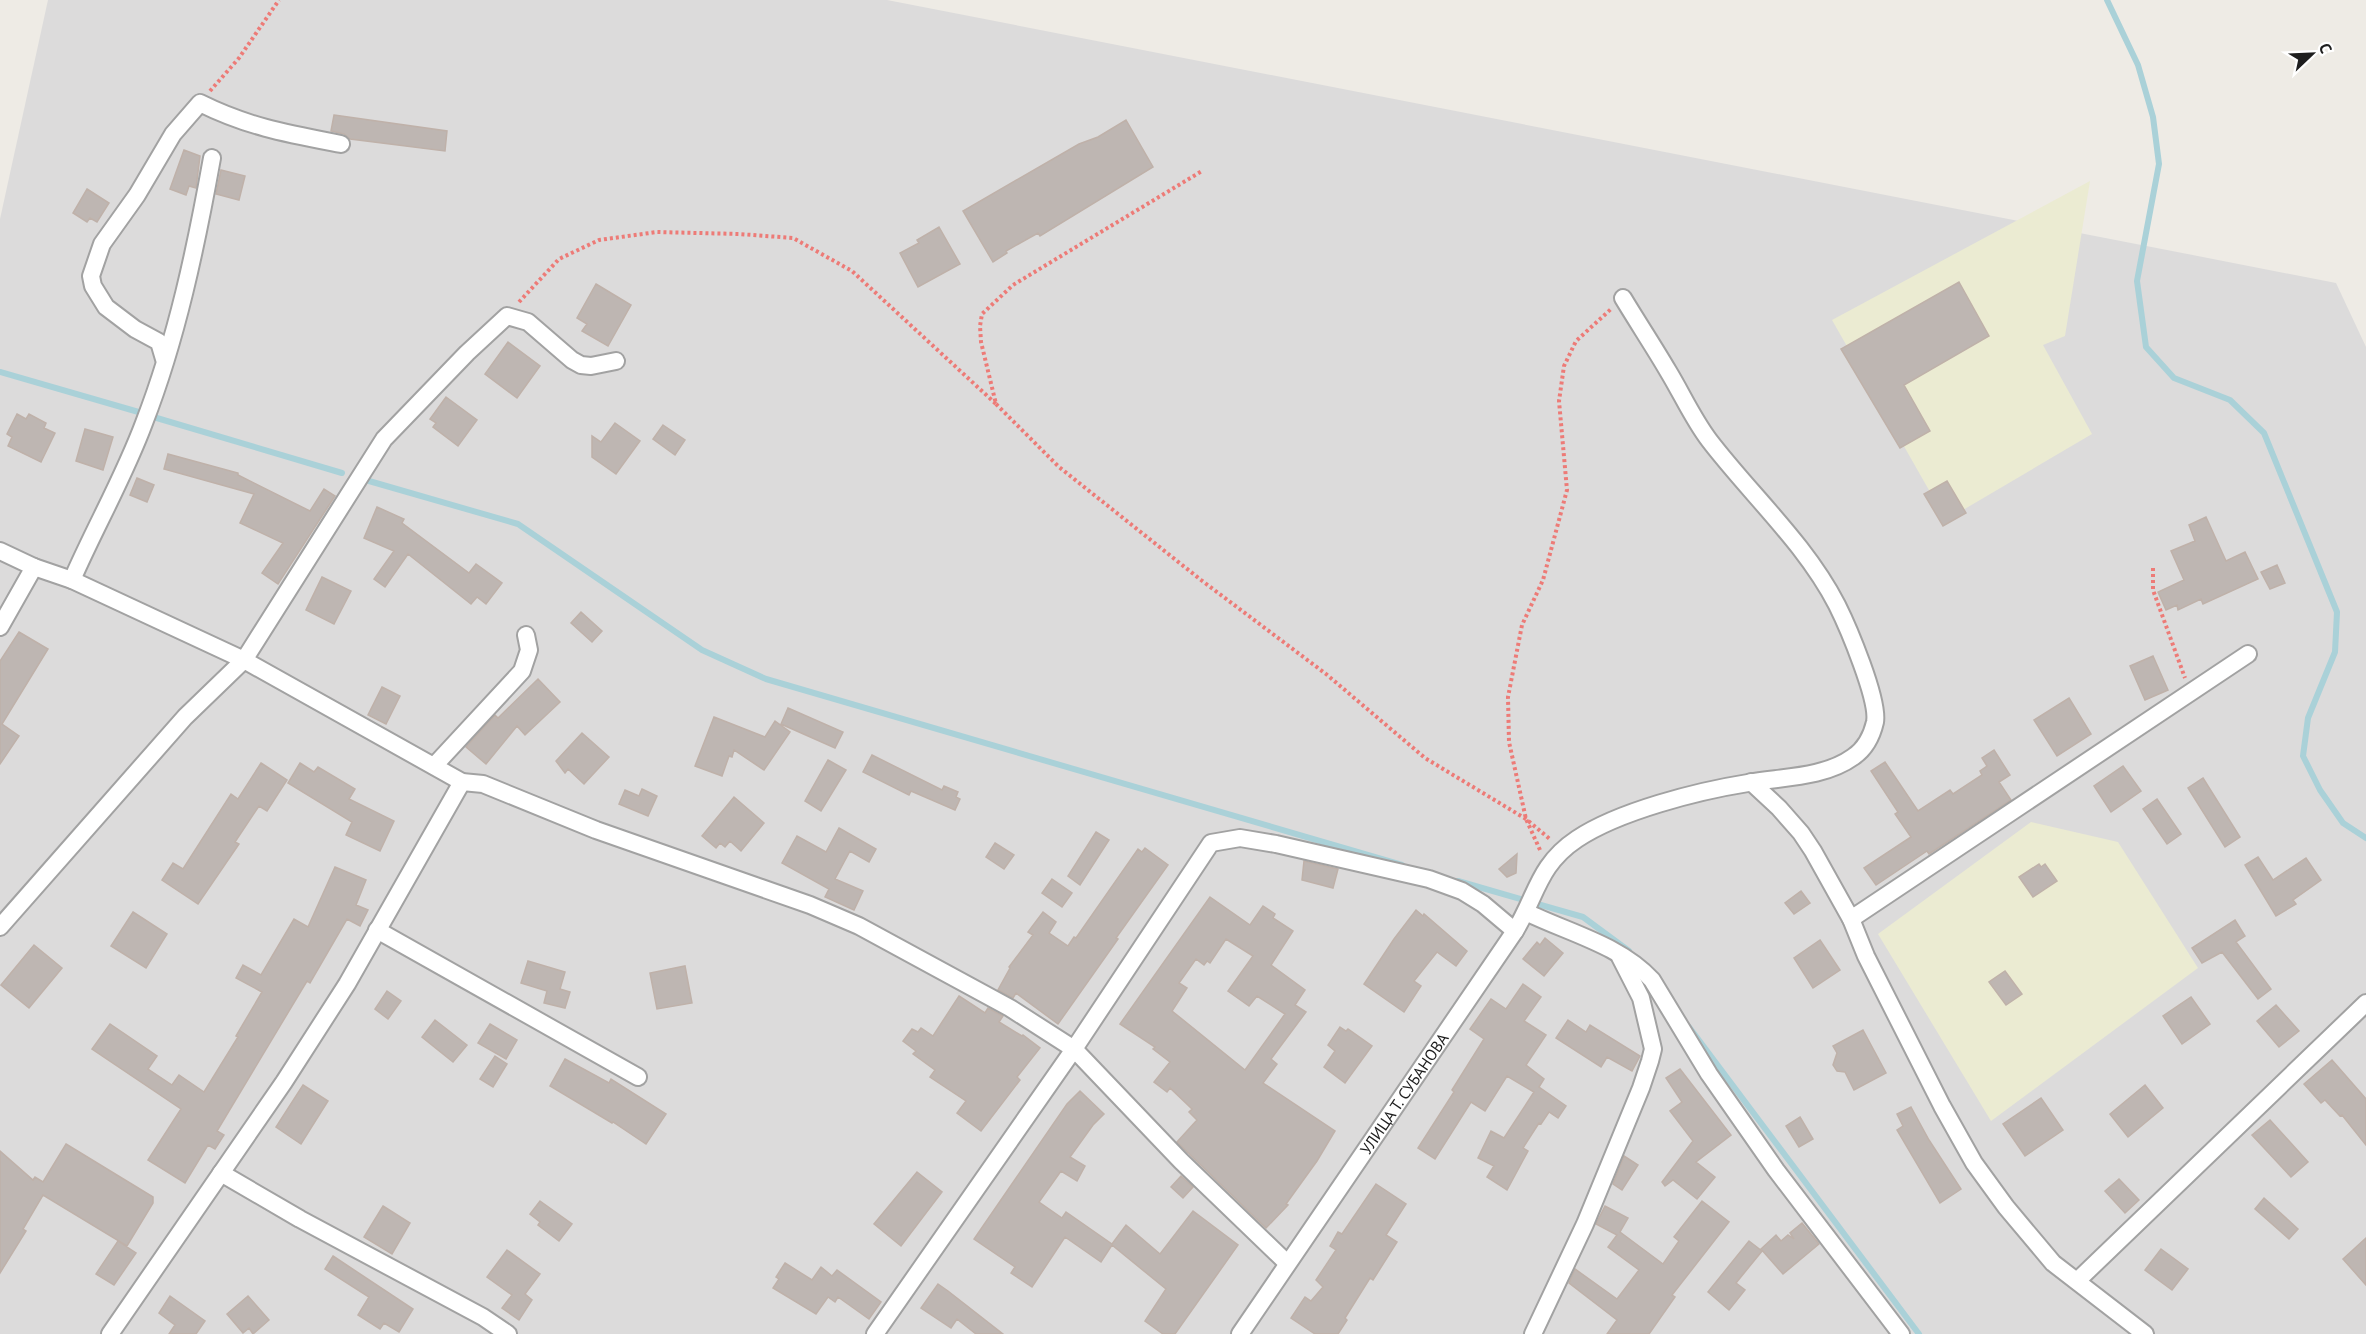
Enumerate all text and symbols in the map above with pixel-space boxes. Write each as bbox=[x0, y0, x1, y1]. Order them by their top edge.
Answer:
north arrow bbox=[2282, 24, 2342, 84]
text: С bbox=[2315, 40, 2337, 56]
street label: УЛИЦА Т. СУБАНОВА bbox=[1356, 1029, 1453, 1158]

